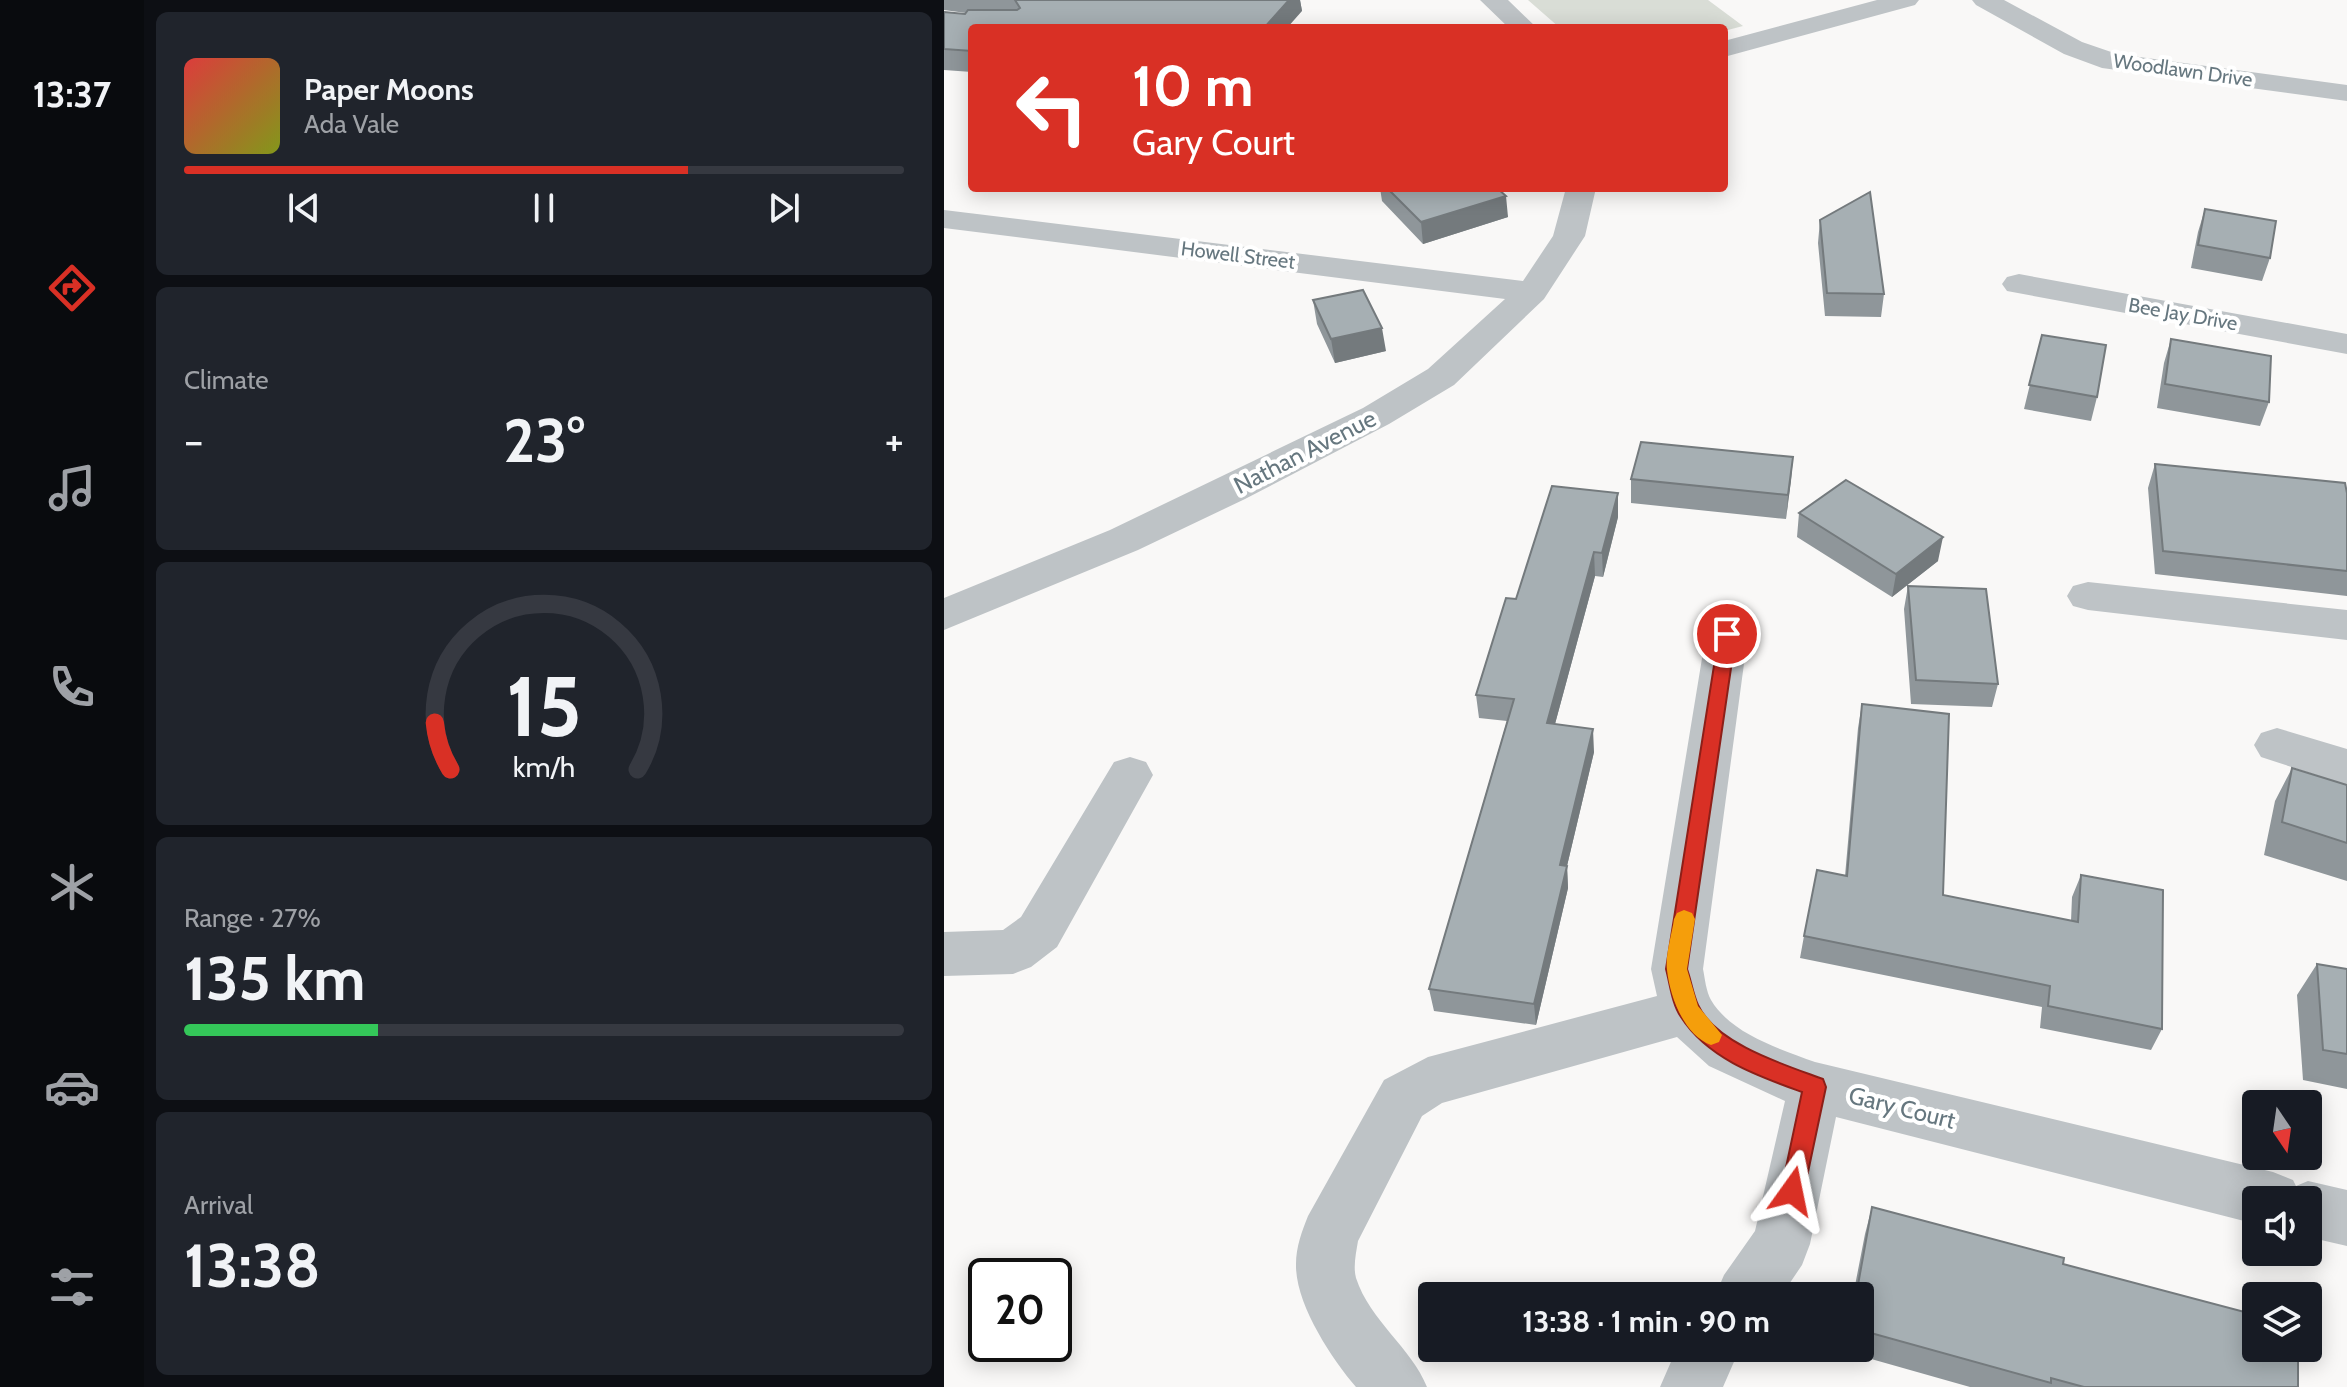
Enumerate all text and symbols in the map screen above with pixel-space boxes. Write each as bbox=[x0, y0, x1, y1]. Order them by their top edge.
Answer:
street label: Woodlawn Drive bbox=[2112, 48, 2254, 92]
text: 10 m bbox=[1132, 52, 1253, 120]
icon: left bbox=[1000, 56, 1104, 160]
text: Paper Moons bbox=[304, 71, 474, 108]
text: 13:37 bbox=[33, 72, 111, 116]
text: Ada Vale bbox=[304, 108, 399, 140]
text: Gary Court bbox=[1132, 120, 1295, 164]
icon: previous bbox=[282, 186, 326, 230]
icon: pause bbox=[522, 186, 566, 230]
icon: next bbox=[762, 186, 806, 230]
street label: Howell Street bbox=[1180, 236, 1297, 274]
icon: directions bbox=[44, 260, 100, 316]
street label: Bee Jay Drive bbox=[2127, 293, 2239, 335]
text: Climate bbox=[184, 364, 269, 396]
street label: Nathan Avenue bbox=[1229, 403, 1381, 500]
text: 23° bbox=[503, 404, 585, 477]
text: − bbox=[184, 414, 203, 467]
text: + bbox=[885, 414, 904, 467]
icon: music bbox=[44, 460, 100, 516]
pin bbox=[1693, 600, 1761, 668]
icon: arrive bbox=[1705, 612, 1749, 656]
text: 15 bbox=[506, 655, 582, 756]
icon: phone bbox=[44, 659, 100, 715]
text: km/h bbox=[513, 749, 575, 784]
icon: climate bbox=[44, 859, 100, 915]
text: Range · 27% bbox=[184, 902, 321, 934]
text: 135 km bbox=[184, 942, 365, 1015]
icon: car bbox=[44, 1059, 100, 1115]
street label: Gary Court bbox=[1846, 1080, 1958, 1135]
north arrow bbox=[2242, 1090, 2322, 1170]
map controls bbox=[2242, 1090, 2322, 1362]
position arrow bbox=[1750, 1149, 1834, 1233]
button: sound bbox=[2242, 1186, 2322, 1266]
text: Arrival bbox=[184, 1189, 253, 1221]
text: 13:38 bbox=[184, 1229, 320, 1302]
speed limit sign: 20 bbox=[968, 1258, 1072, 1362]
icon: filters bbox=[44, 1259, 100, 1315]
button: layers bbox=[2242, 1282, 2322, 1362]
text: 13:38 · 1 min · 90 m bbox=[1522, 1303, 1770, 1340]

